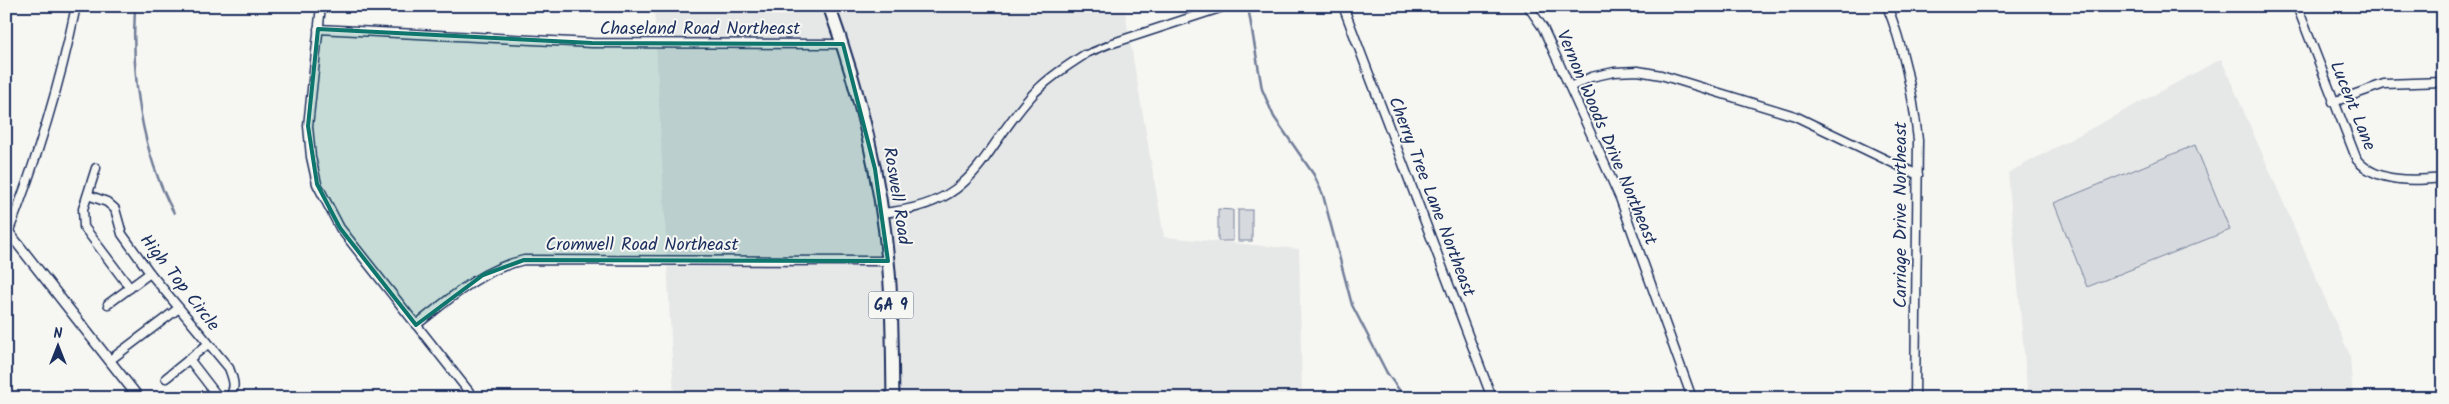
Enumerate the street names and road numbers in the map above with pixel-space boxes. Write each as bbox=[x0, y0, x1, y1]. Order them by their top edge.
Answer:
street label: Chaseland Road Northeast bbox=[600, 15, 801, 44]
street label: Vernon Woods Drive Northeast bbox=[1547, 26, 1665, 251]
street label: Lucent Lane bbox=[2321, 57, 2383, 155]
street label: Cherry Tree Lane Northeast bbox=[1379, 93, 1483, 302]
street label: Carriage Drive Northeast bbox=[1887, 121, 1916, 308]
street label: Roswell Road bbox=[874, 145, 918, 248]
street label: High Top Circle bbox=[132, 228, 226, 338]
street label: Cromwell Road Northeast bbox=[546, 231, 739, 260]
road number: GA 9 bbox=[868, 292, 914, 318]

